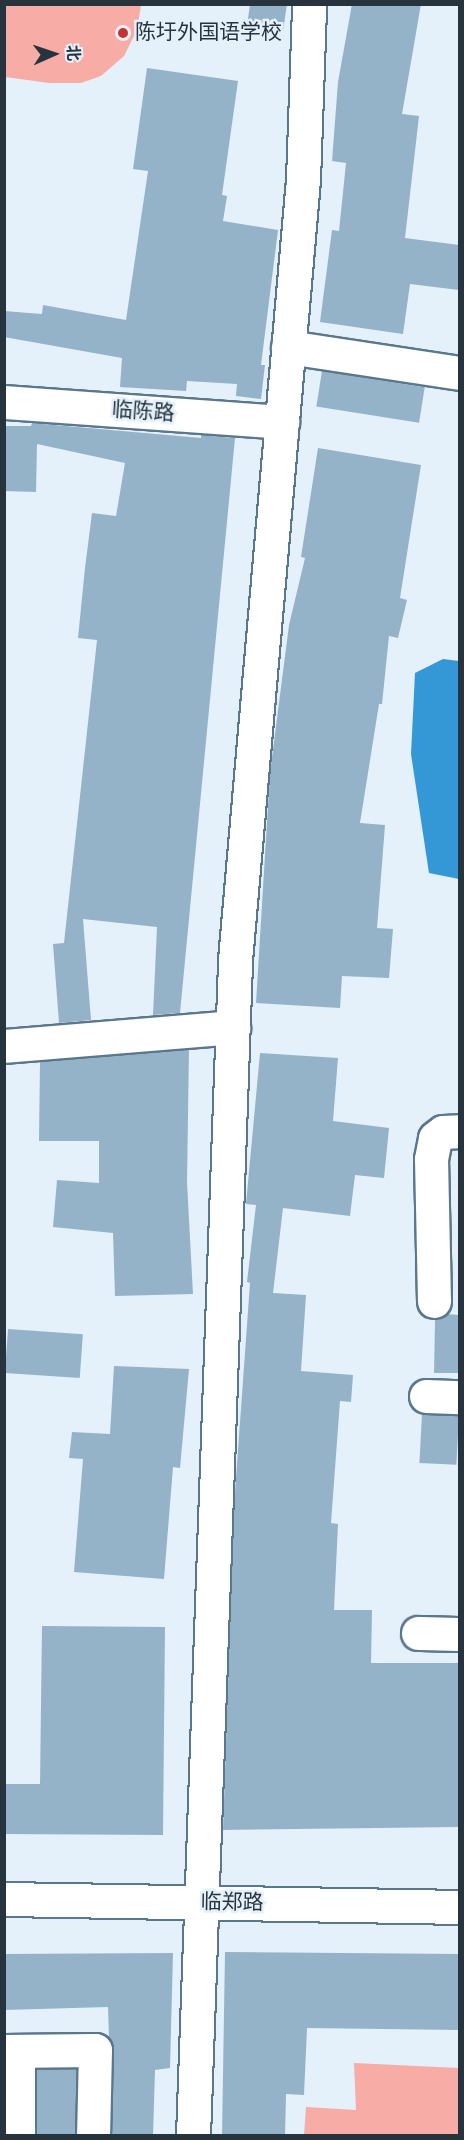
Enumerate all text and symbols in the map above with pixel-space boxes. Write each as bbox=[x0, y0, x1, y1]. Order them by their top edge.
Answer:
place label: 陈圩外国语学校 bbox=[135, 20, 282, 46]
north arrow bbox=[24, 24, 84, 84]
marker: 陈圩外国语学校 bbox=[116, 26, 130, 40]
text: 北 bbox=[63, 45, 82, 62]
street label: 临陈路 bbox=[111, 397, 175, 427]
street label: 临郑路 bbox=[200, 1890, 264, 1916]

